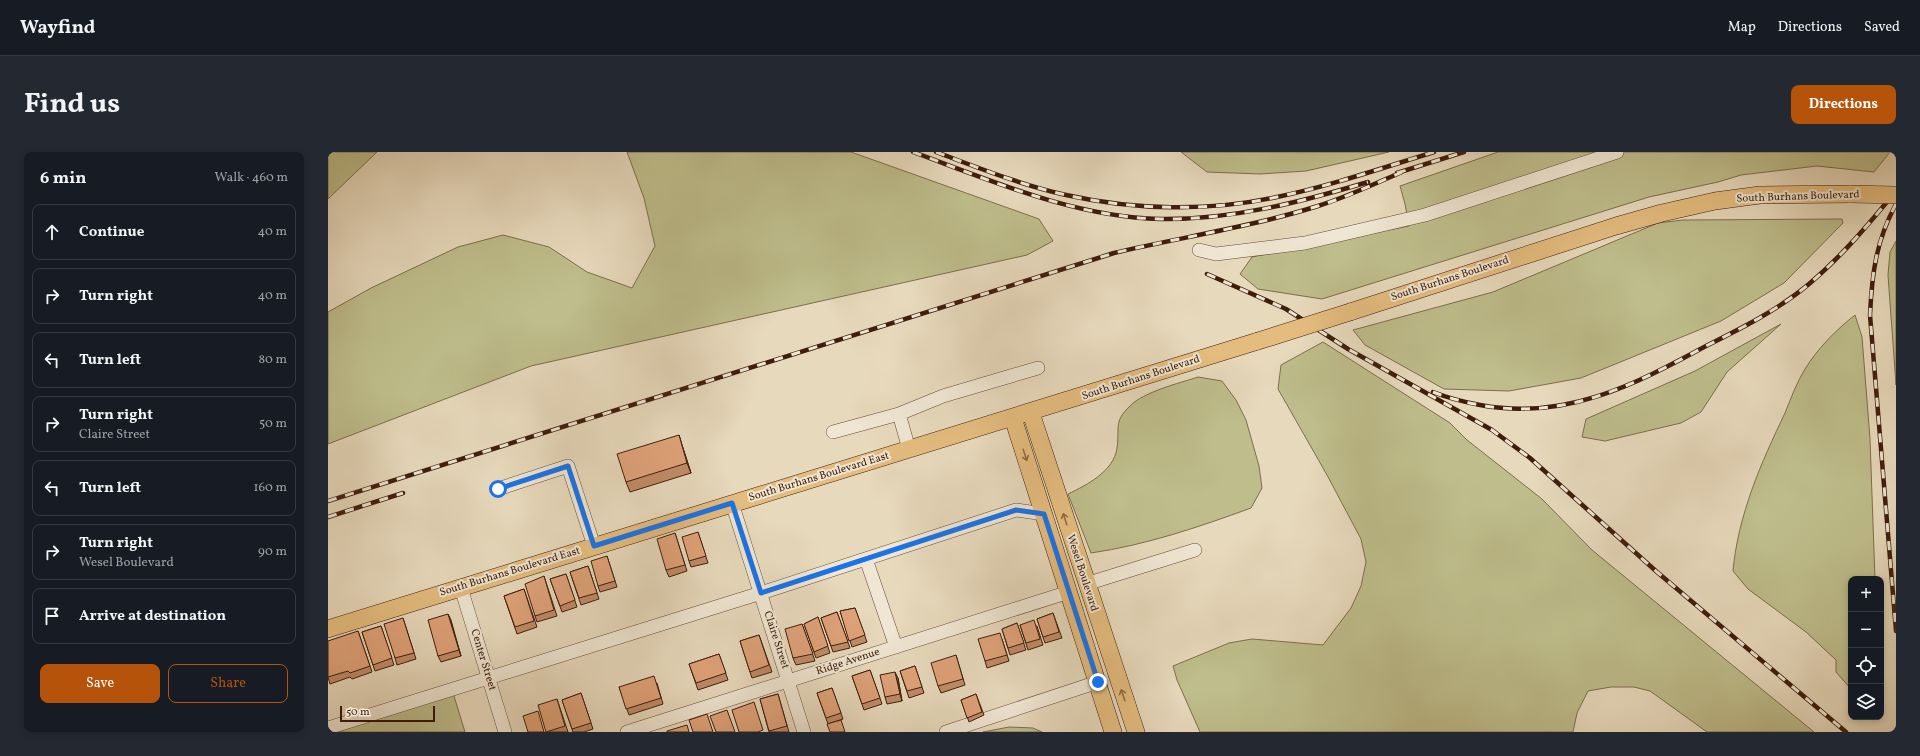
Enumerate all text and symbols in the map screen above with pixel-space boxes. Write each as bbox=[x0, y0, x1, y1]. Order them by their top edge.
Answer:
text: Wayfind bbox=[20, 15, 95, 41]
text: Map bbox=[1728, 18, 1756, 37]
text: Directions bbox=[1778, 18, 1842, 37]
text: Saved bbox=[1864, 18, 1900, 37]
text: Find us bbox=[24, 85, 120, 124]
button: Directions bbox=[1791, 85, 1896, 124]
text: 6 min bbox=[40, 167, 86, 190]
text: Walk · 460 m bbox=[215, 169, 288, 187]
street label: South Burhans Boulevard bbox=[1736, 187, 1860, 207]
icon: ahead bbox=[41, 221, 63, 243]
text: Continue bbox=[79, 222, 144, 243]
text: 40 m bbox=[258, 223, 287, 241]
street label: South Burhans Boulevard bbox=[1389, 253, 1511, 305]
icon: right bbox=[41, 285, 63, 307]
text: Turn right bbox=[79, 286, 153, 307]
text: 40 m bbox=[258, 287, 287, 305]
icon: left bbox=[41, 349, 63, 371]
text: Turn left bbox=[79, 350, 141, 371]
text: 80 m bbox=[258, 351, 287, 369]
street label: South Burhans Boulevard bbox=[1080, 352, 1202, 404]
text: Turn right bbox=[79, 405, 153, 426]
icon: right bbox=[41, 413, 63, 435]
text: 50 m bbox=[259, 415, 287, 433]
text: Claire Street bbox=[79, 426, 150, 444]
street label: South Burhans Boulevard East bbox=[747, 448, 891, 506]
one-way arrow bbox=[1022, 448, 1029, 461]
icon: left bbox=[41, 477, 63, 499]
text: Turn left bbox=[79, 478, 141, 499]
text: 160 m bbox=[253, 479, 287, 497]
route start bbox=[489, 480, 507, 498]
one-way arrow bbox=[1060, 513, 1068, 525]
text: Turn right bbox=[79, 533, 153, 554]
street label: Wesel Boulevard bbox=[1062, 533, 1102, 613]
icon: right bbox=[41, 541, 63, 563]
text: 90 m bbox=[258, 543, 287, 561]
street label: South Burhans Boulevard East bbox=[438, 543, 582, 601]
text: Wesel Boulevard bbox=[79, 554, 174, 572]
map controls bbox=[1848, 576, 1884, 720]
button: + bbox=[1848, 576, 1884, 612]
icon: arrive bbox=[41, 605, 63, 627]
text: Arrive at destination bbox=[79, 606, 226, 627]
street label: Claire Street bbox=[760, 609, 792, 671]
button: − bbox=[1848, 612, 1884, 648]
street label: Center Street bbox=[467, 627, 500, 693]
street label: Ridge Avenue bbox=[814, 645, 882, 679]
button: locate bbox=[1848, 648, 1884, 684]
button: Save bbox=[40, 664, 160, 703]
button: Share bbox=[168, 664, 288, 703]
route end bbox=[1089, 673, 1107, 691]
button: layers bbox=[1848, 684, 1884, 720]
one-way arrow bbox=[1119, 689, 1127, 701]
scale bar bbox=[340, 704, 435, 723]
text: 50 m bbox=[346, 705, 370, 720]

